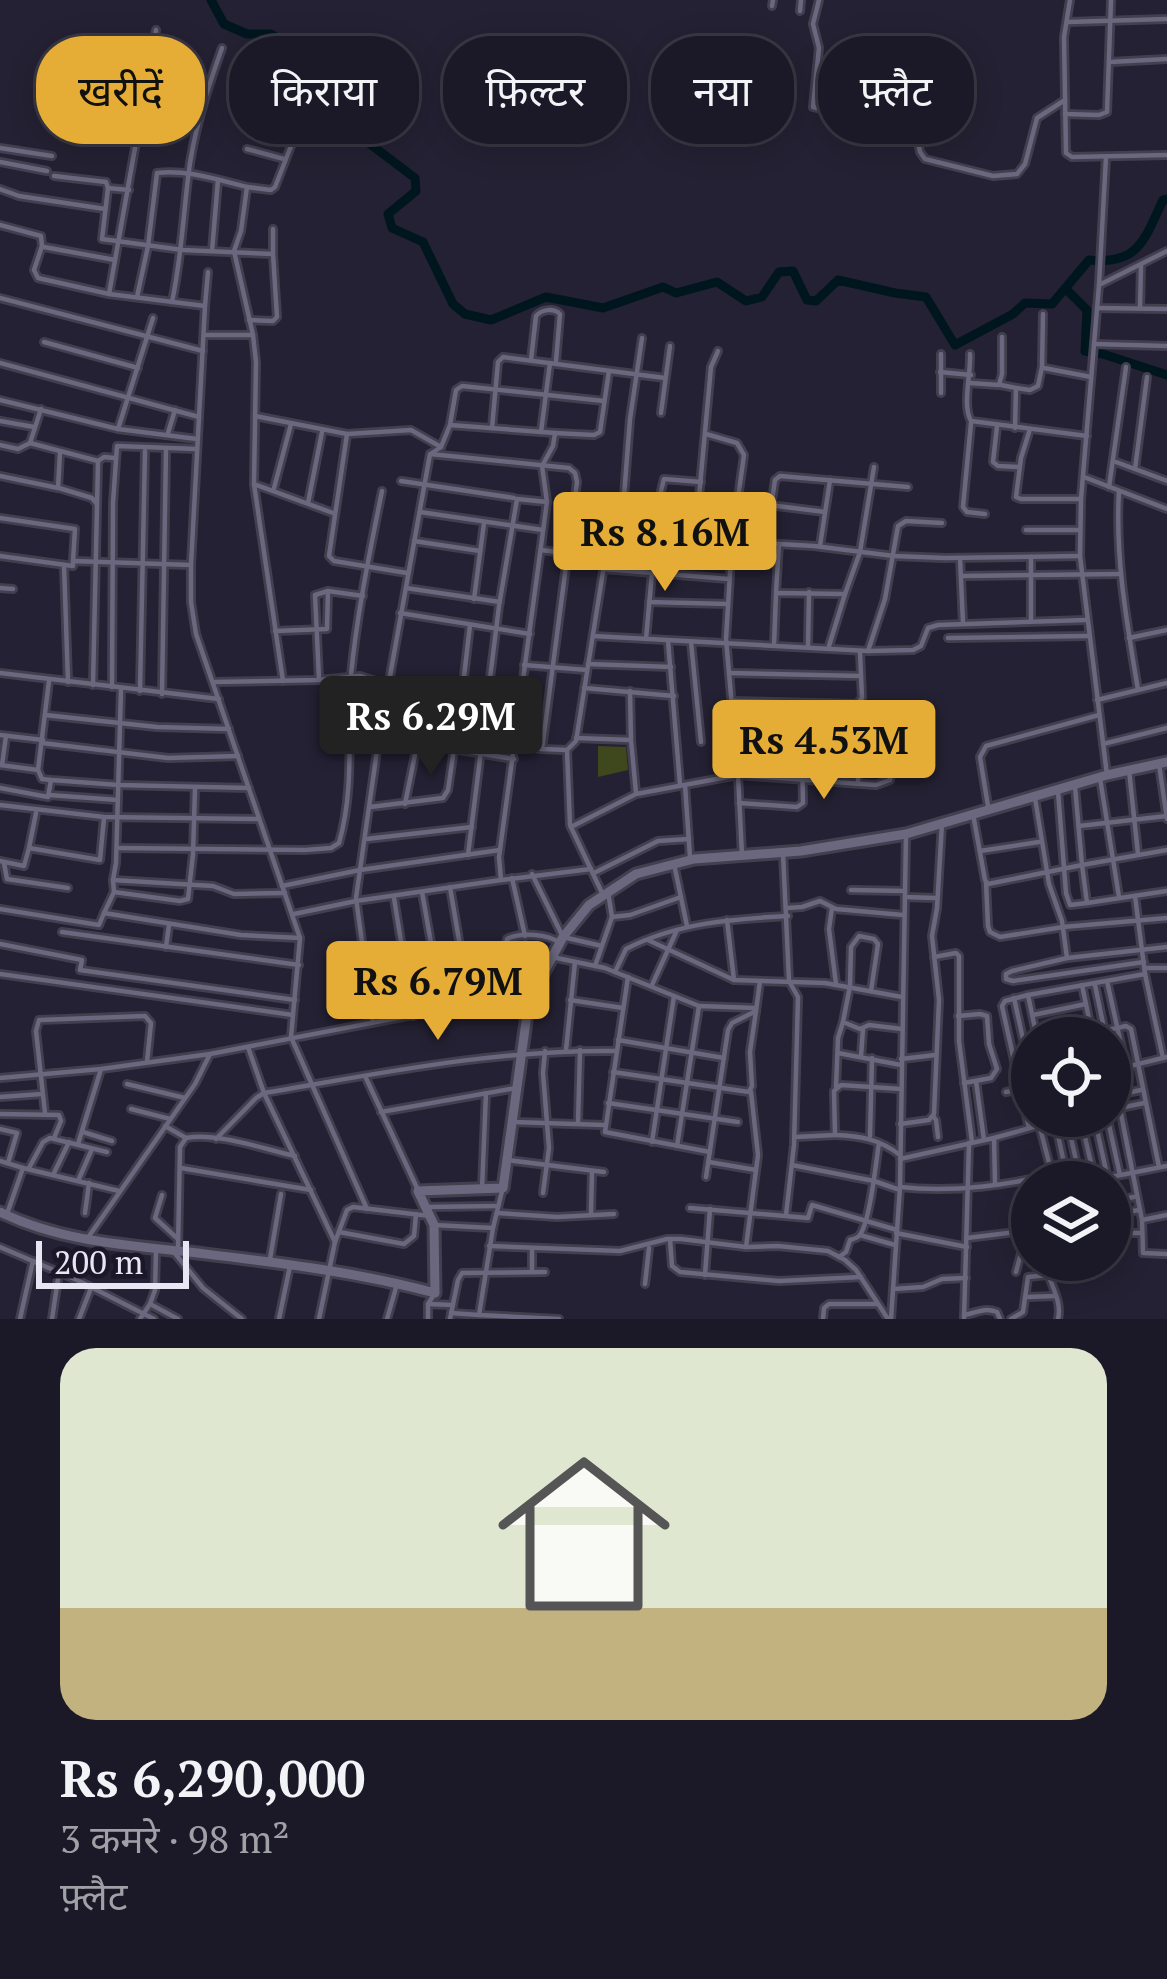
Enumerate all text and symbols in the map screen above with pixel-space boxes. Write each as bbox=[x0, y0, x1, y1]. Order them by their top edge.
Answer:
chip: खरीदें bbox=[36, 36, 205, 144]
chip: किराया bbox=[229, 36, 419, 144]
chip: फ़िल्टर bbox=[443, 36, 627, 144]
chip: नया bbox=[651, 36, 794, 144]
chip: फ़्लैट bbox=[818, 36, 974, 144]
pin: Rs 8.16M bbox=[541, 492, 789, 594]
text: Rs 8.16M bbox=[580, 505, 750, 557]
pin: Rs 6.29M bbox=[307, 676, 555, 778]
text: Rs 6.29M bbox=[346, 689, 516, 741]
pin: Rs 4.53M bbox=[700, 700, 948, 802]
text: Rs 4.53M bbox=[739, 713, 909, 765]
pin: Rs 6.79M bbox=[314, 941, 562, 1043]
text: Rs 6.79M bbox=[353, 954, 523, 1006]
map controls bbox=[1011, 1017, 1131, 1281]
button: locate bbox=[1011, 1017, 1131, 1137]
button: layers bbox=[1011, 1161, 1131, 1281]
scale bar bbox=[36, 1235, 189, 1288]
text: 200 m bbox=[54, 1240, 143, 1283]
icon: home bbox=[476, 1426, 692, 1642]
text: Rs 6,290,000 bbox=[60, 1744, 365, 1812]
text: 3 कमरे · 98 m² bbox=[60, 1812, 289, 1864]
text: फ़्लैट bbox=[60, 1869, 127, 1921]

